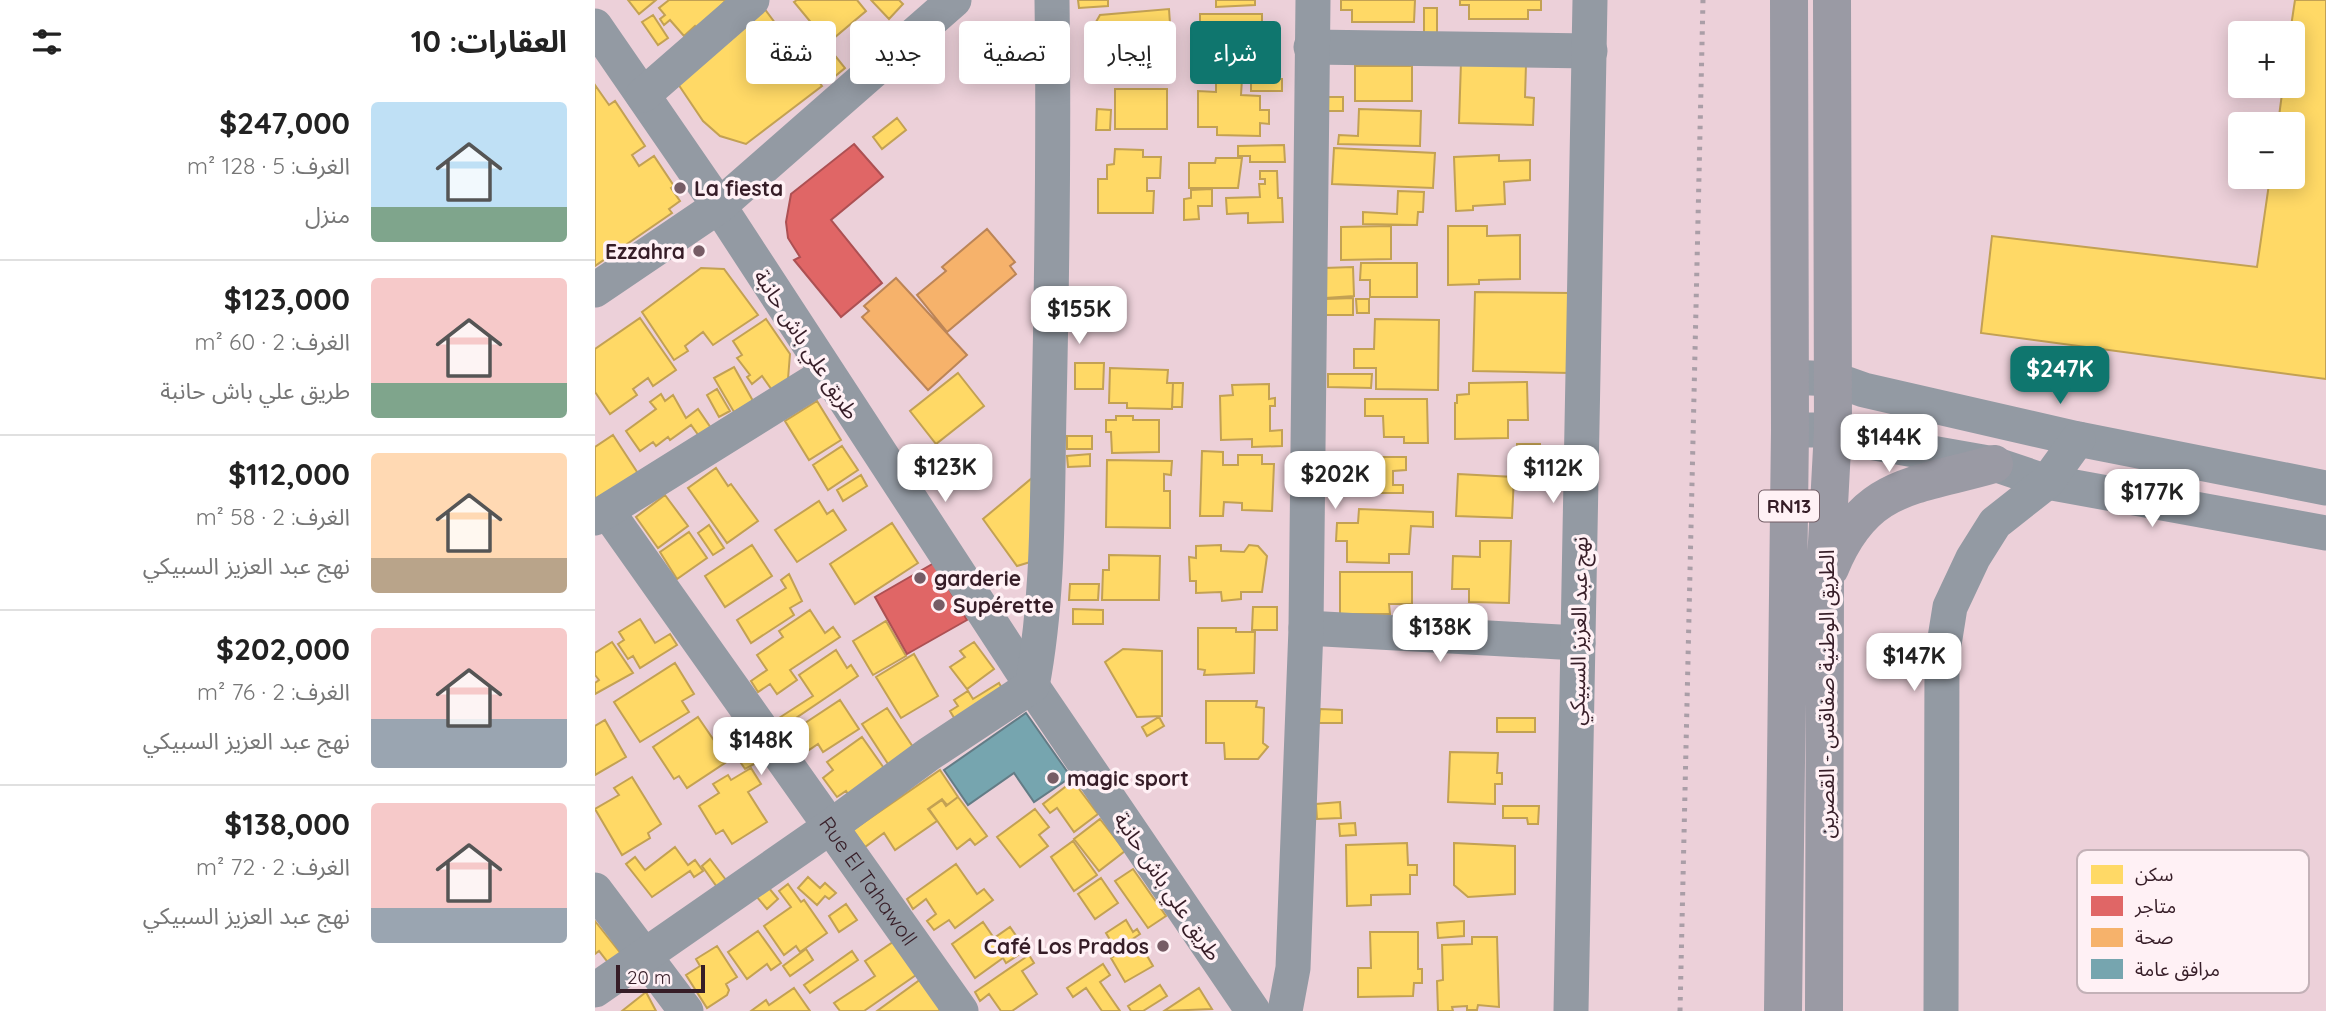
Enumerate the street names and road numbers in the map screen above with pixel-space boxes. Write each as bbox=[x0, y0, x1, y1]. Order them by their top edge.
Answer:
street label: طريق علي باش حانبة bbox=[746, 264, 865, 426]
road number: RN13 bbox=[1759, 491, 1819, 522]
street label: نهج عبد العزيز السبيكي bbox=[1563, 536, 1597, 726]
street label: الطريق الوطنية صفاقس - القصرين bbox=[1813, 550, 1840, 838]
street label: طريق علي باش حانبة bbox=[1106, 807, 1227, 967]
street label: Rue El Tahawoll bbox=[814, 811, 923, 950]

